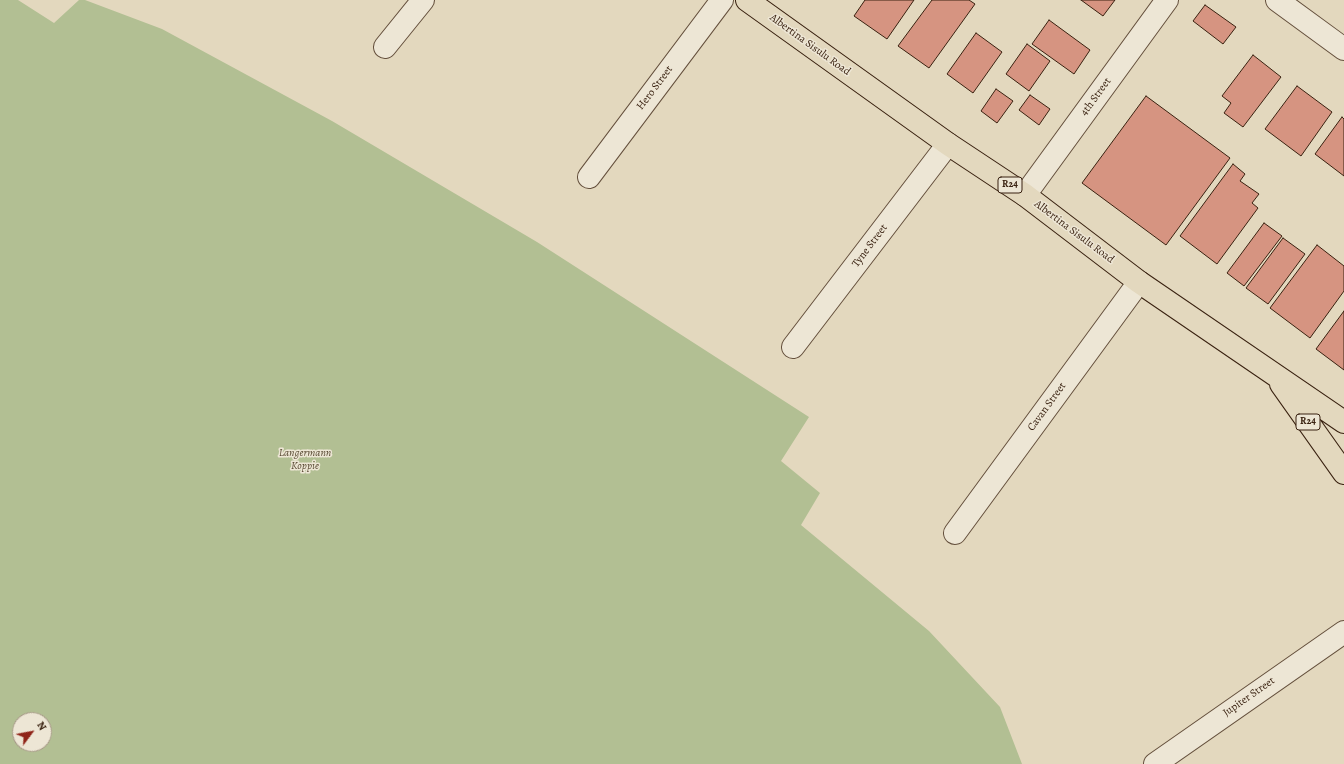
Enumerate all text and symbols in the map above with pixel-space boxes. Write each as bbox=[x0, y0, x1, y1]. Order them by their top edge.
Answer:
street label: Albertina Sisulu Road bbox=[767, 11, 853, 79]
street label: Hero Street bbox=[634, 63, 676, 113]
street label: 4th Street bbox=[1078, 75, 1114, 119]
road number: R24 bbox=[998, 177, 1022, 193]
street label: Albertina Sisulu Road bbox=[1031, 198, 1117, 266]
street label: Tyne Street bbox=[850, 222, 890, 270]
street label: Cavan Street bbox=[1025, 380, 1069, 434]
road number: R24 bbox=[1296, 414, 1320, 430]
park label: Langermann Koppie bbox=[279, 446, 331, 472]
street label: Jupiter Street bbox=[1221, 674, 1277, 720]
north arrow bbox=[12, 712, 52, 752]
text: N bbox=[33, 719, 50, 733]

